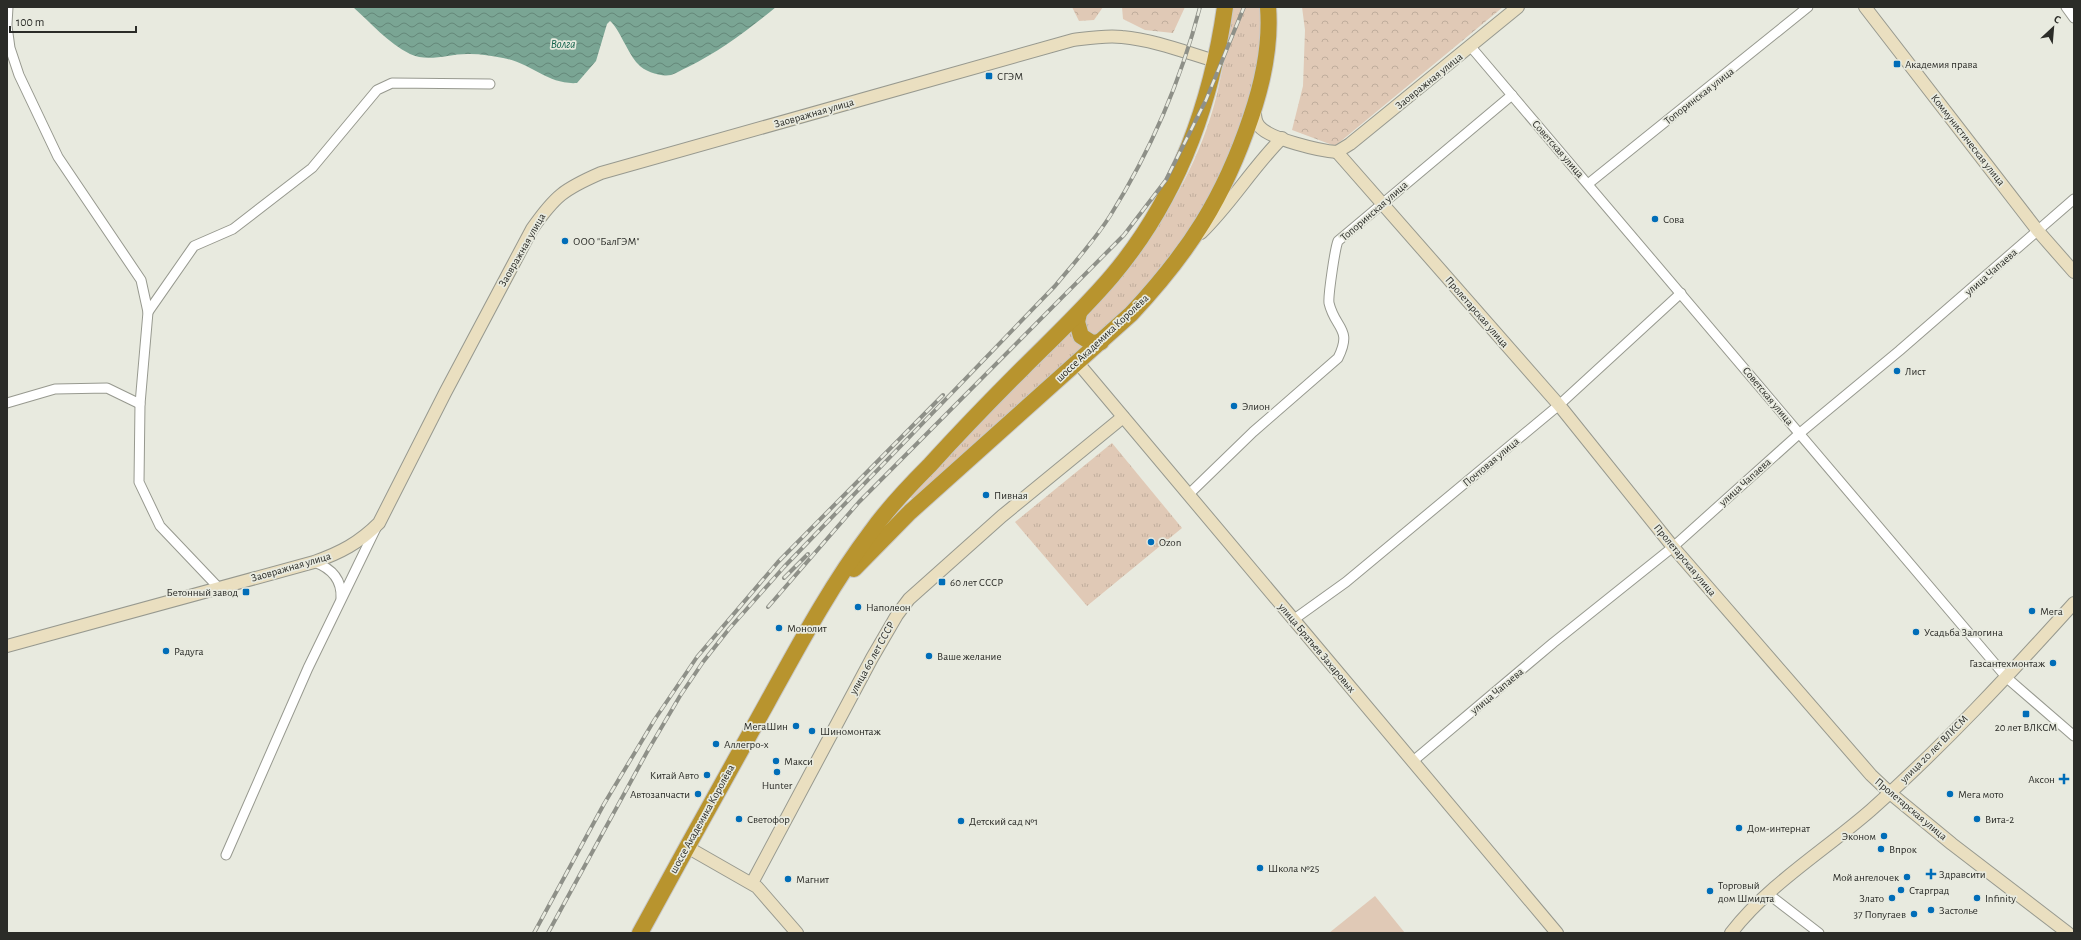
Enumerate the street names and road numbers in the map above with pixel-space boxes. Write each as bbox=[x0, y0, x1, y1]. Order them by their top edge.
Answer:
street label: Заовражная улица bbox=[1393, 51, 1465, 111]
street label: Топоринская улица bbox=[1662, 65, 1736, 127]
street label: Коммунистическая улица bbox=[1929, 92, 2007, 188]
street label: Заовражная улица bbox=[773, 96, 855, 130]
street label: Советская улица bbox=[1530, 118, 1586, 180]
street label: Топоринская улица bbox=[1338, 179, 1410, 243]
street label: Заовражная улица bbox=[497, 211, 547, 289]
street label: улица Чапаева bbox=[1962, 246, 2019, 298]
street label: Пролетарская улица bbox=[1443, 274, 1511, 350]
street label: шоссе Академика Королёва bbox=[1054, 292, 1150, 384]
street label: Советская улица bbox=[1741, 365, 1795, 427]
street label: Почтовая улица bbox=[1461, 435, 1521, 489]
street label: улица Чапаева bbox=[1716, 456, 1773, 509]
street label: Пролетарская улица bbox=[1652, 522, 1718, 598]
street label: Заовражная улица bbox=[250, 550, 332, 584]
street label: улица Братьев Захаровых bbox=[1276, 600, 1358, 695]
street label: улица 60 лет СССР bbox=[847, 620, 897, 697]
street label: улица Чапаева bbox=[1468, 666, 1525, 717]
street label: улица 20 лет ВЛКСМ bbox=[1897, 713, 1970, 786]
street label: шоссе Академика Королёва bbox=[668, 763, 736, 875]
street label: Пролетарская улица bbox=[1873, 776, 1949, 842]

